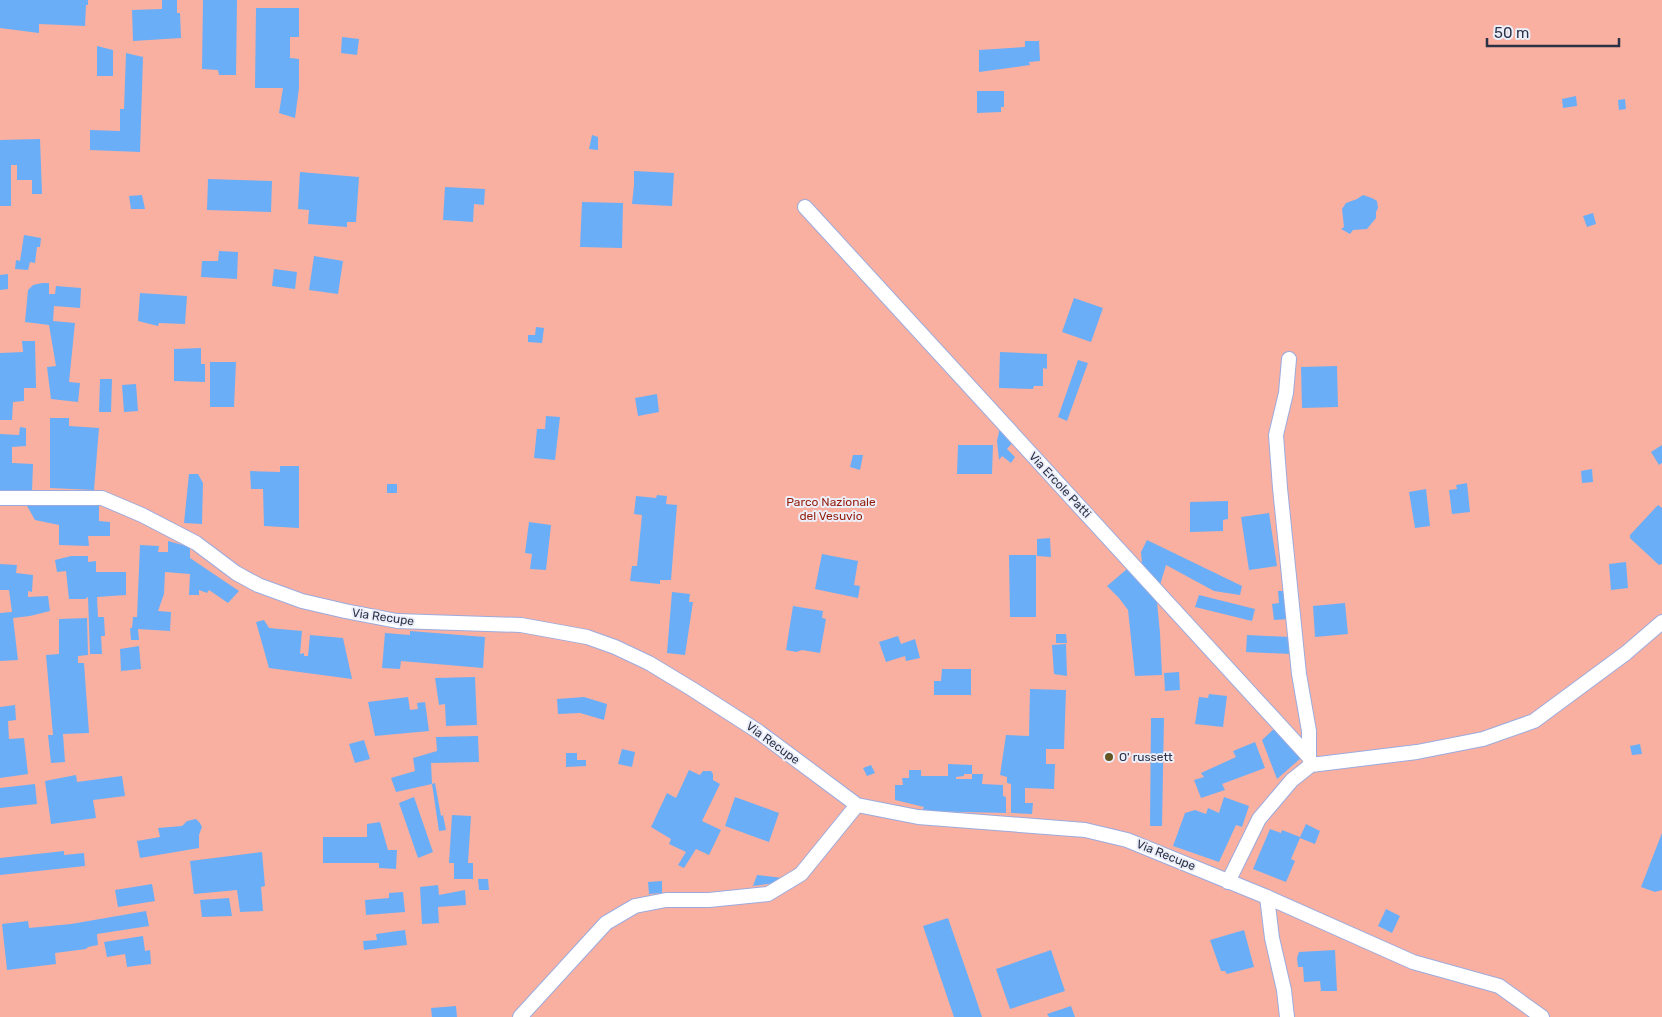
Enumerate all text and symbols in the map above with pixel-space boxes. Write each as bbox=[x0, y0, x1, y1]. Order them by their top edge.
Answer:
scale bar bbox=[1487, 15, 1620, 47]
text: 50 m bbox=[1494, 24, 1529, 42]
street label: Via Ercole Patti bbox=[1026, 449, 1094, 521]
park label: Parco Nazionale del Vesuvio bbox=[786, 495, 876, 523]
street label: Via Recupe bbox=[351, 606, 415, 628]
street label: Via Recupe bbox=[744, 719, 803, 767]
place label: O' russett bbox=[1119, 750, 1173, 764]
marker: O' russett bbox=[1103, 751, 1115, 763]
street label: Via Recupe bbox=[1134, 837, 1198, 873]

